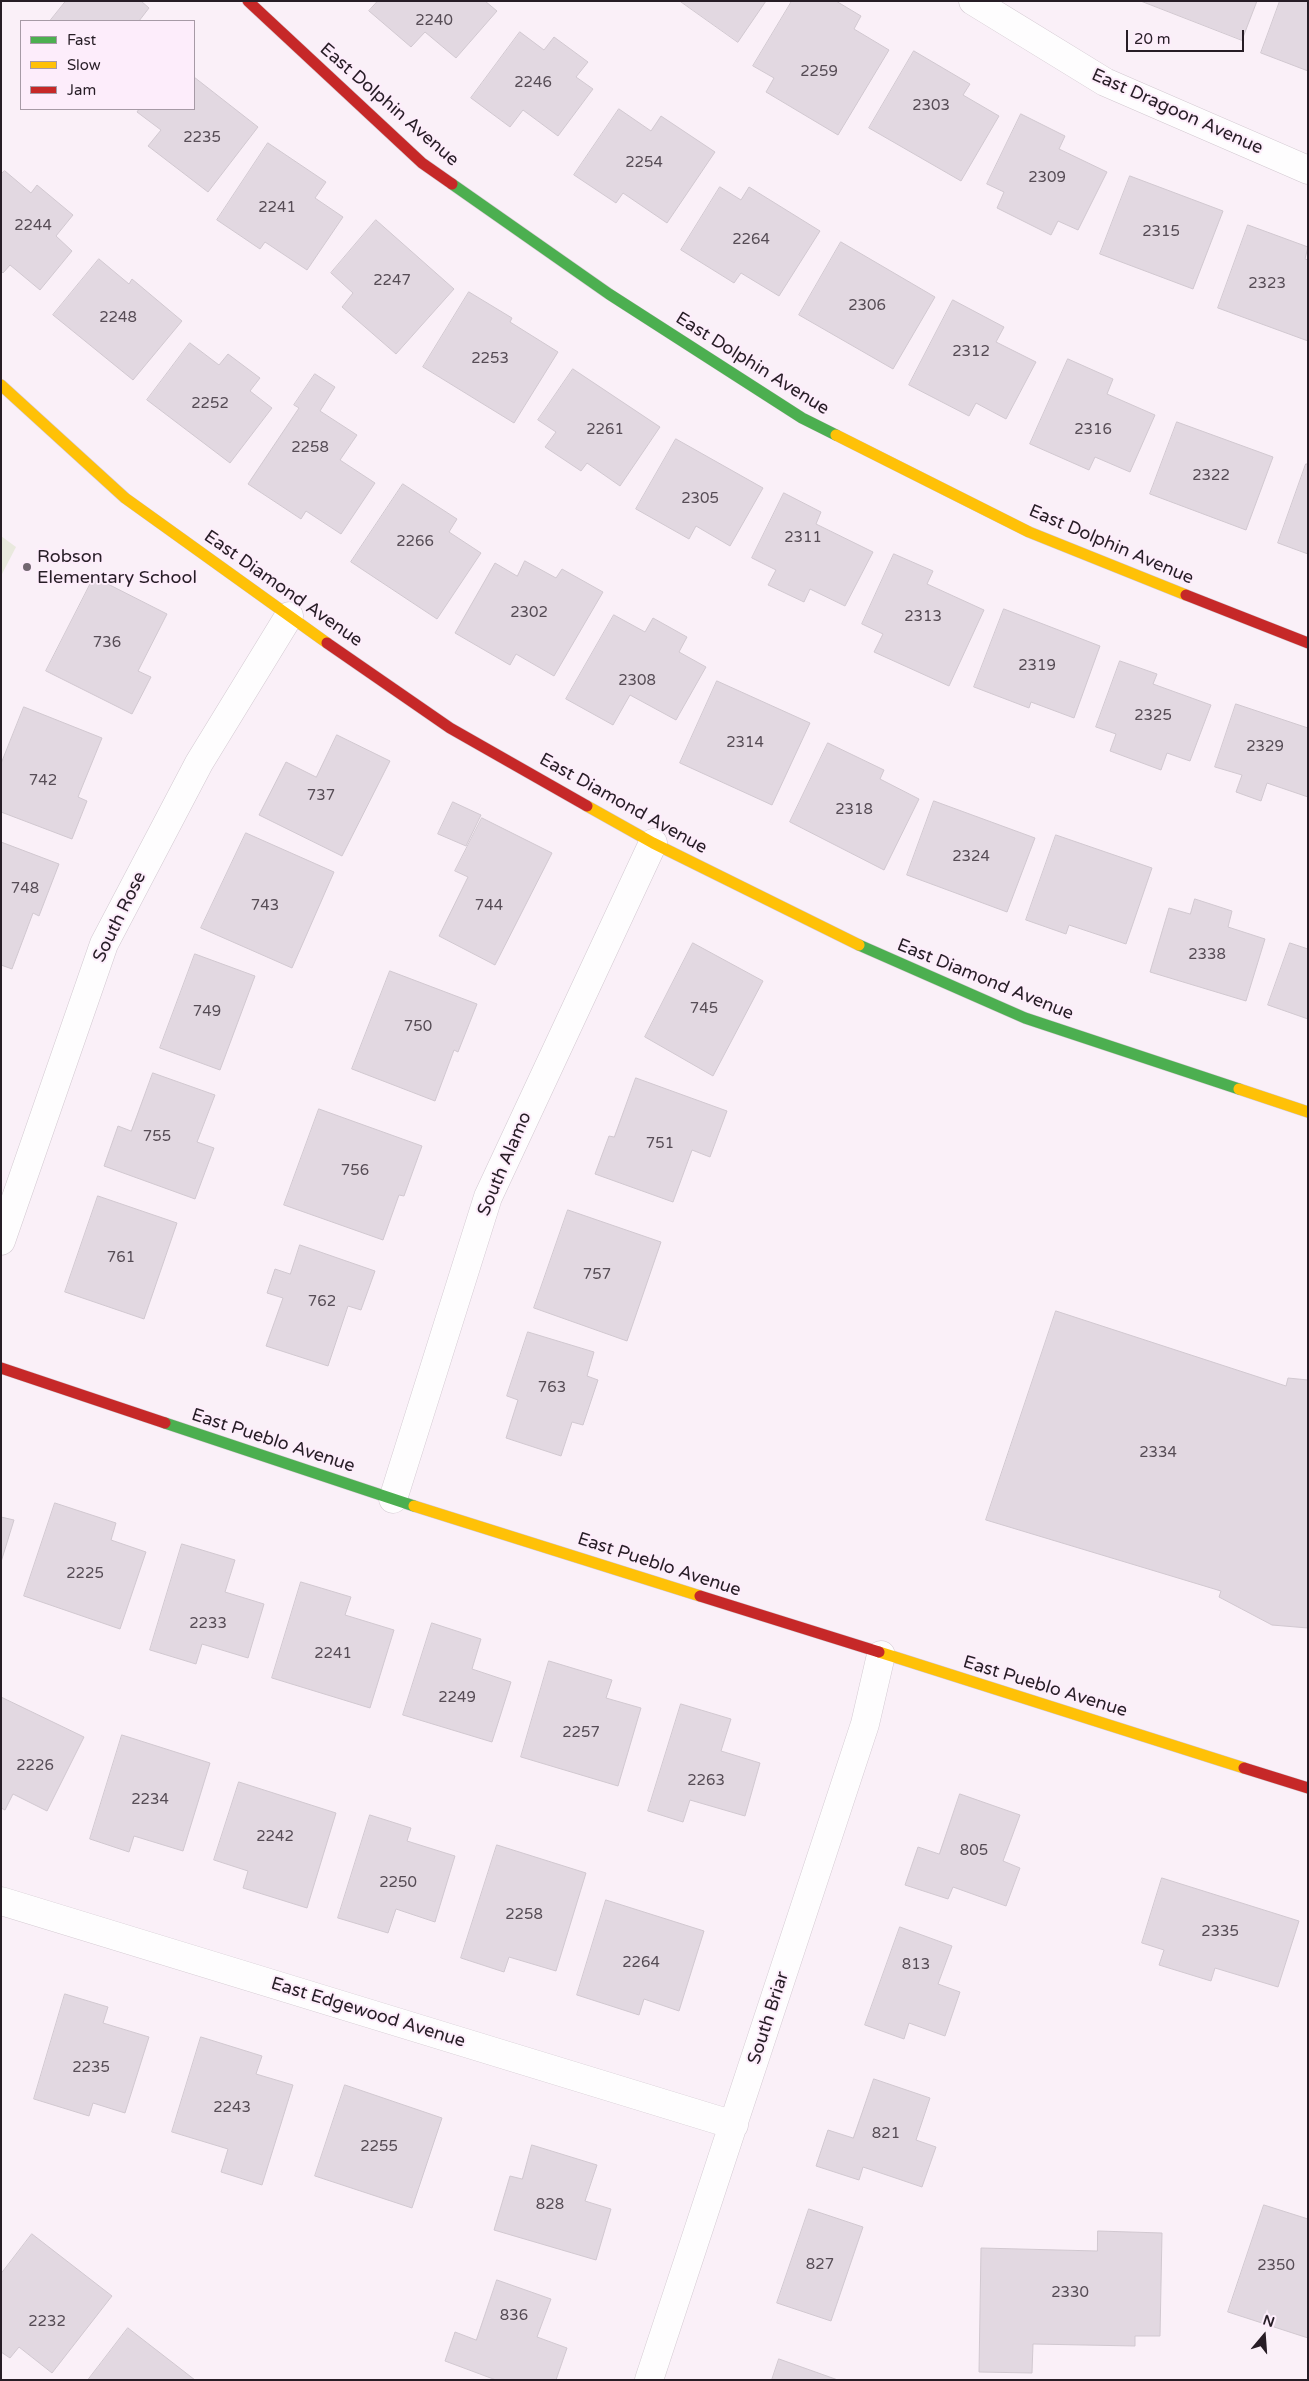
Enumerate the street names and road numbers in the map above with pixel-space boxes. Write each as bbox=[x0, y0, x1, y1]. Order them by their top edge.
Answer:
street label: East Dolphin Avenue bbox=[315, 39, 463, 171]
street label: East Dragoon Avenue bbox=[1088, 64, 1266, 160]
street label: East Dolphin Avenue bbox=[671, 308, 833, 420]
street label: East Dolphin Avenue bbox=[1025, 500, 1197, 590]
street label: East Diamond Avenue bbox=[200, 526, 366, 652]
street label: East Diamond Avenue bbox=[535, 749, 711, 859]
street label: South Rose bbox=[89, 868, 151, 966]
street label: East Diamond Avenue bbox=[894, 935, 1076, 1025]
street label: South Alamo bbox=[473, 1109, 537, 1219]
street label: East Pueblo Avenue bbox=[189, 1404, 357, 1478]
street label: East Pueblo Avenue bbox=[575, 1528, 743, 1602]
street label: East Pueblo Avenue bbox=[960, 1652, 1130, 1722]
street label: South Briar bbox=[744, 1969, 794, 2067]
street label: East Edgewood Avenue bbox=[268, 1973, 468, 2053]

